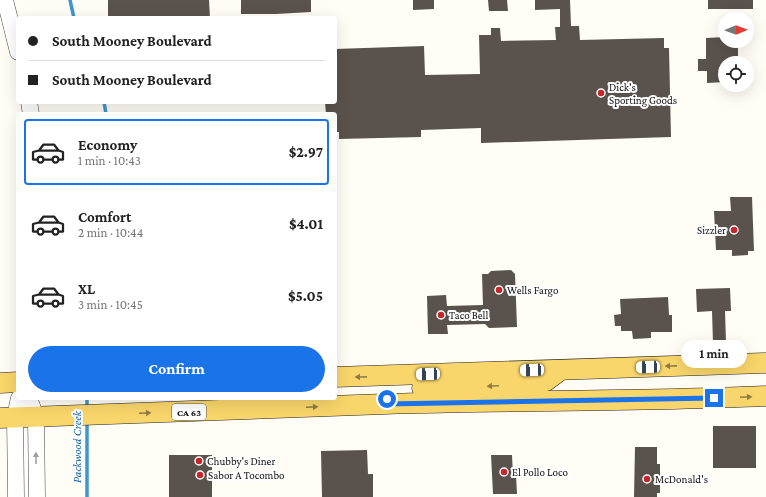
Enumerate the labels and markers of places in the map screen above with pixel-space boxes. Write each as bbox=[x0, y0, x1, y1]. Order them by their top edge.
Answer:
place label: Dick's Sporting Goods bbox=[609, 81, 677, 107]
marker: Dick's Sporting Goods bbox=[596, 88, 606, 98]
place label: Sizzler bbox=[697, 224, 726, 236]
marker: Sizzler bbox=[729, 225, 739, 235]
place label: Wells Fargo bbox=[507, 284, 559, 297]
marker: Wells Fargo bbox=[494, 285, 504, 295]
place label: Taco Bell bbox=[449, 309, 488, 321]
marker: Taco Bell bbox=[436, 310, 446, 320]
place label: Chubby's Diner bbox=[207, 455, 275, 468]
marker: Chubby's Diner bbox=[194, 456, 204, 466]
place label: El Pollo Loco bbox=[512, 466, 568, 478]
marker: El Pollo Loco bbox=[499, 467, 509, 477]
place label: Sabor A Tocombo bbox=[208, 469, 285, 481]
marker: Sabor A Tocombo bbox=[195, 470, 205, 480]
place label: McDonald's bbox=[655, 473, 708, 485]
marker: McDonald's bbox=[642, 474, 652, 484]

